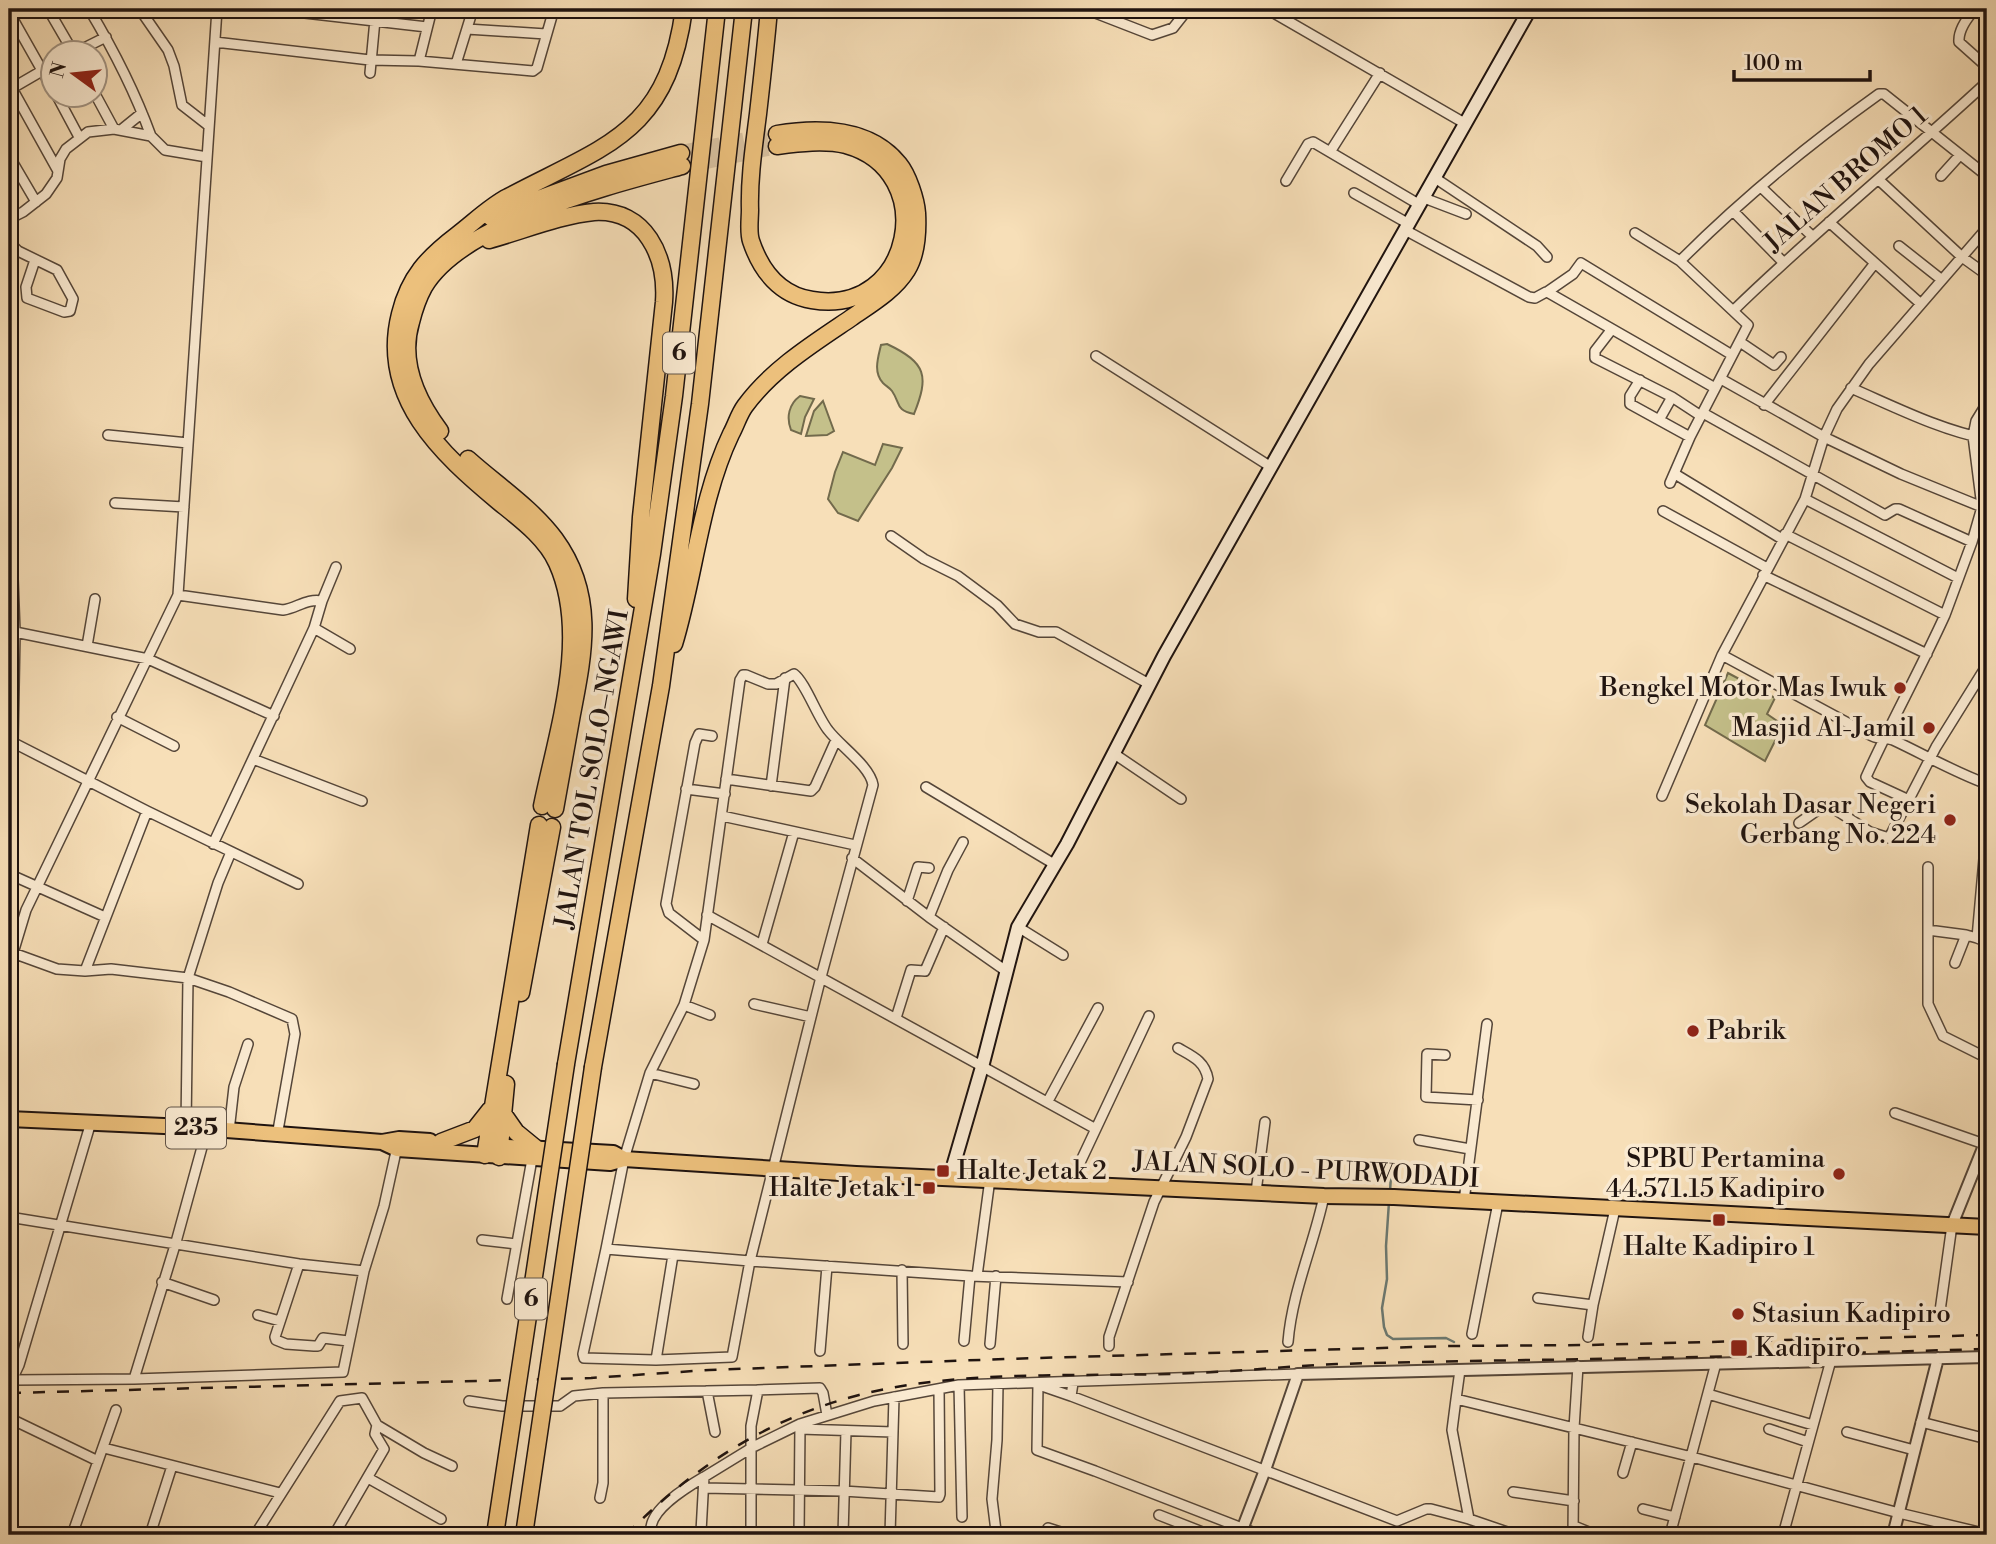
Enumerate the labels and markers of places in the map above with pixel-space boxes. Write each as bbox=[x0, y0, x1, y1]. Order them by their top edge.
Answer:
place label: Bengkel Motor Mas Iwuk bbox=[1599, 672, 1887, 704]
marker: Bengkel Motor Mas Iwuk bbox=[1892, 680, 1908, 696]
place label: Masjid Al-Jamil bbox=[1732, 712, 1915, 744]
marker: Masjid Al-Jamil bbox=[1921, 720, 1937, 736]
place label: Sekolah Dasar Negeri Gerbang No. 224 bbox=[1685, 789, 1936, 851]
marker: Sekolah Dasar Negeri Gerbang No. 224 bbox=[1942, 812, 1958, 828]
place label: Pabrik bbox=[1707, 1015, 1787, 1047]
marker: Pabrik bbox=[1685, 1023, 1701, 1039]
place label: SPBU Pertamina 44.571.15 Kadipiro bbox=[1606, 1143, 1826, 1205]
place label: Halte Jetak 2 bbox=[957, 1155, 1107, 1187]
marker: Halte Jetak 2 bbox=[935, 1163, 951, 1179]
marker: SPBU Pertamina 44.571.15 Kadipiro bbox=[1831, 1166, 1847, 1182]
place label: Halte Jetak 1 bbox=[769, 1172, 915, 1204]
marker: Halte Jetak 1 bbox=[921, 1180, 937, 1196]
marker: Halte Kadipiro 1 bbox=[1711, 1212, 1727, 1228]
place label: Halte Kadipiro 1 bbox=[1623, 1231, 1815, 1263]
place label: Stasiun Kadipiro bbox=[1752, 1298, 1951, 1330]
marker: Stasiun Kadipiro bbox=[1730, 1306, 1746, 1322]
place label: Kadipiro bbox=[1755, 1332, 1861, 1364]
marker: Kadipiro bbox=[1729, 1338, 1749, 1358]

